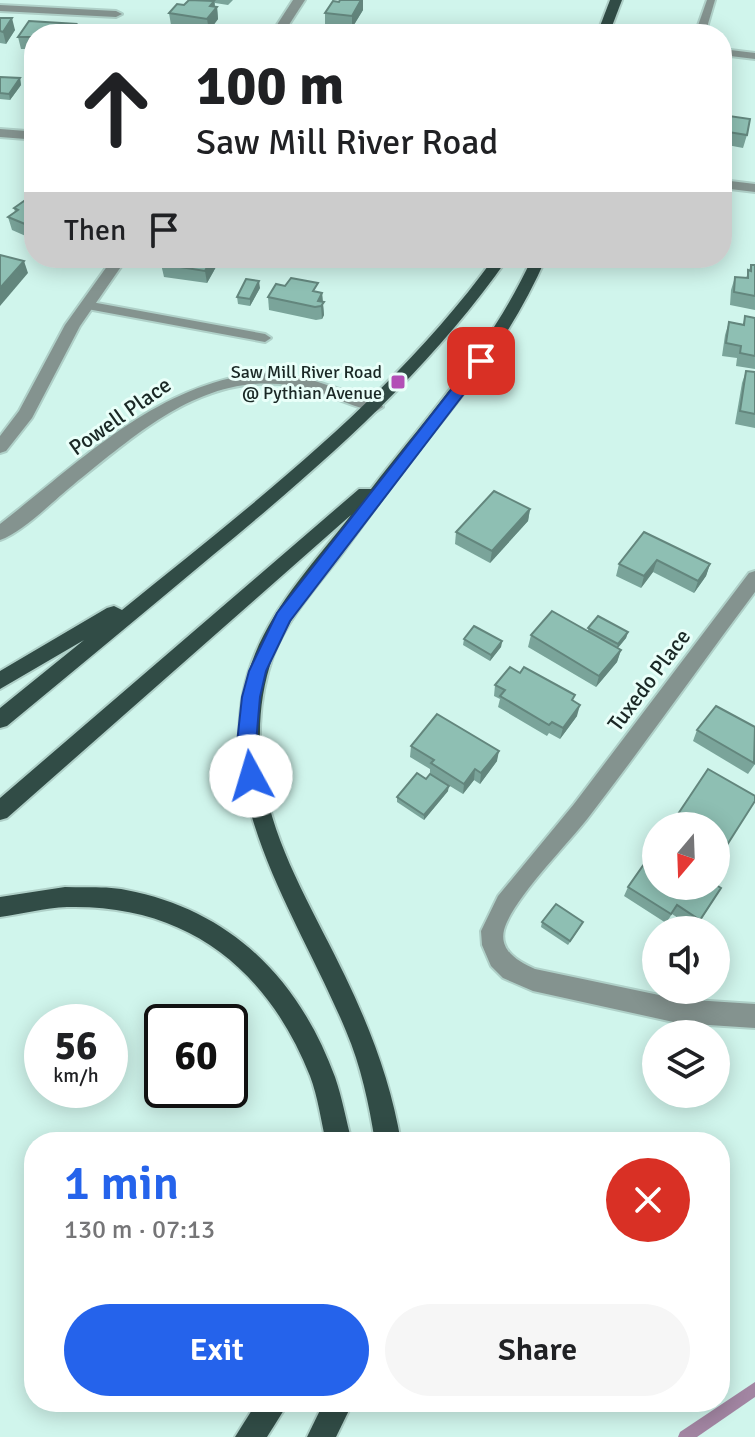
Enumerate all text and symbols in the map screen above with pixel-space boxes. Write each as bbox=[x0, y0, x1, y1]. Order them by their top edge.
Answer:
text: 100 m bbox=[196, 51, 344, 120]
icon: ahead bbox=[64, 56, 168, 160]
text: Saw Mill River Road bbox=[196, 120, 498, 165]
icon: arrive bbox=[142, 208, 186, 252]
text: Then bbox=[64, 212, 126, 249]
pin bbox=[447, 327, 515, 395]
icon: arrive bbox=[459, 339, 503, 383]
place label: Saw Mill River Road @ Pythian Avenue bbox=[231, 361, 382, 404]
street label: Powell Place bbox=[64, 371, 176, 461]
marker: Saw Mill River Road @ Pythian Avenue bbox=[389, 373, 407, 391]
street label: Tuxedo Place bbox=[602, 624, 696, 736]
position arrow bbox=[209, 734, 293, 818]
north arrow bbox=[642, 812, 730, 900]
map controls bbox=[642, 812, 730, 1108]
button: sound bbox=[642, 916, 730, 1004]
speed limit sign: 60 bbox=[144, 1004, 248, 1108]
button: layers bbox=[642, 1020, 730, 1108]
text: 56 bbox=[54, 1021, 98, 1071]
text: km/h bbox=[53, 1063, 99, 1088]
text: 1 min bbox=[64, 1154, 179, 1213]
button: close bbox=[606, 1158, 690, 1242]
text: 130 m · 07:13 bbox=[64, 1214, 215, 1246]
button: Exit bbox=[64, 1304, 369, 1396]
button: Share bbox=[385, 1304, 690, 1396]

